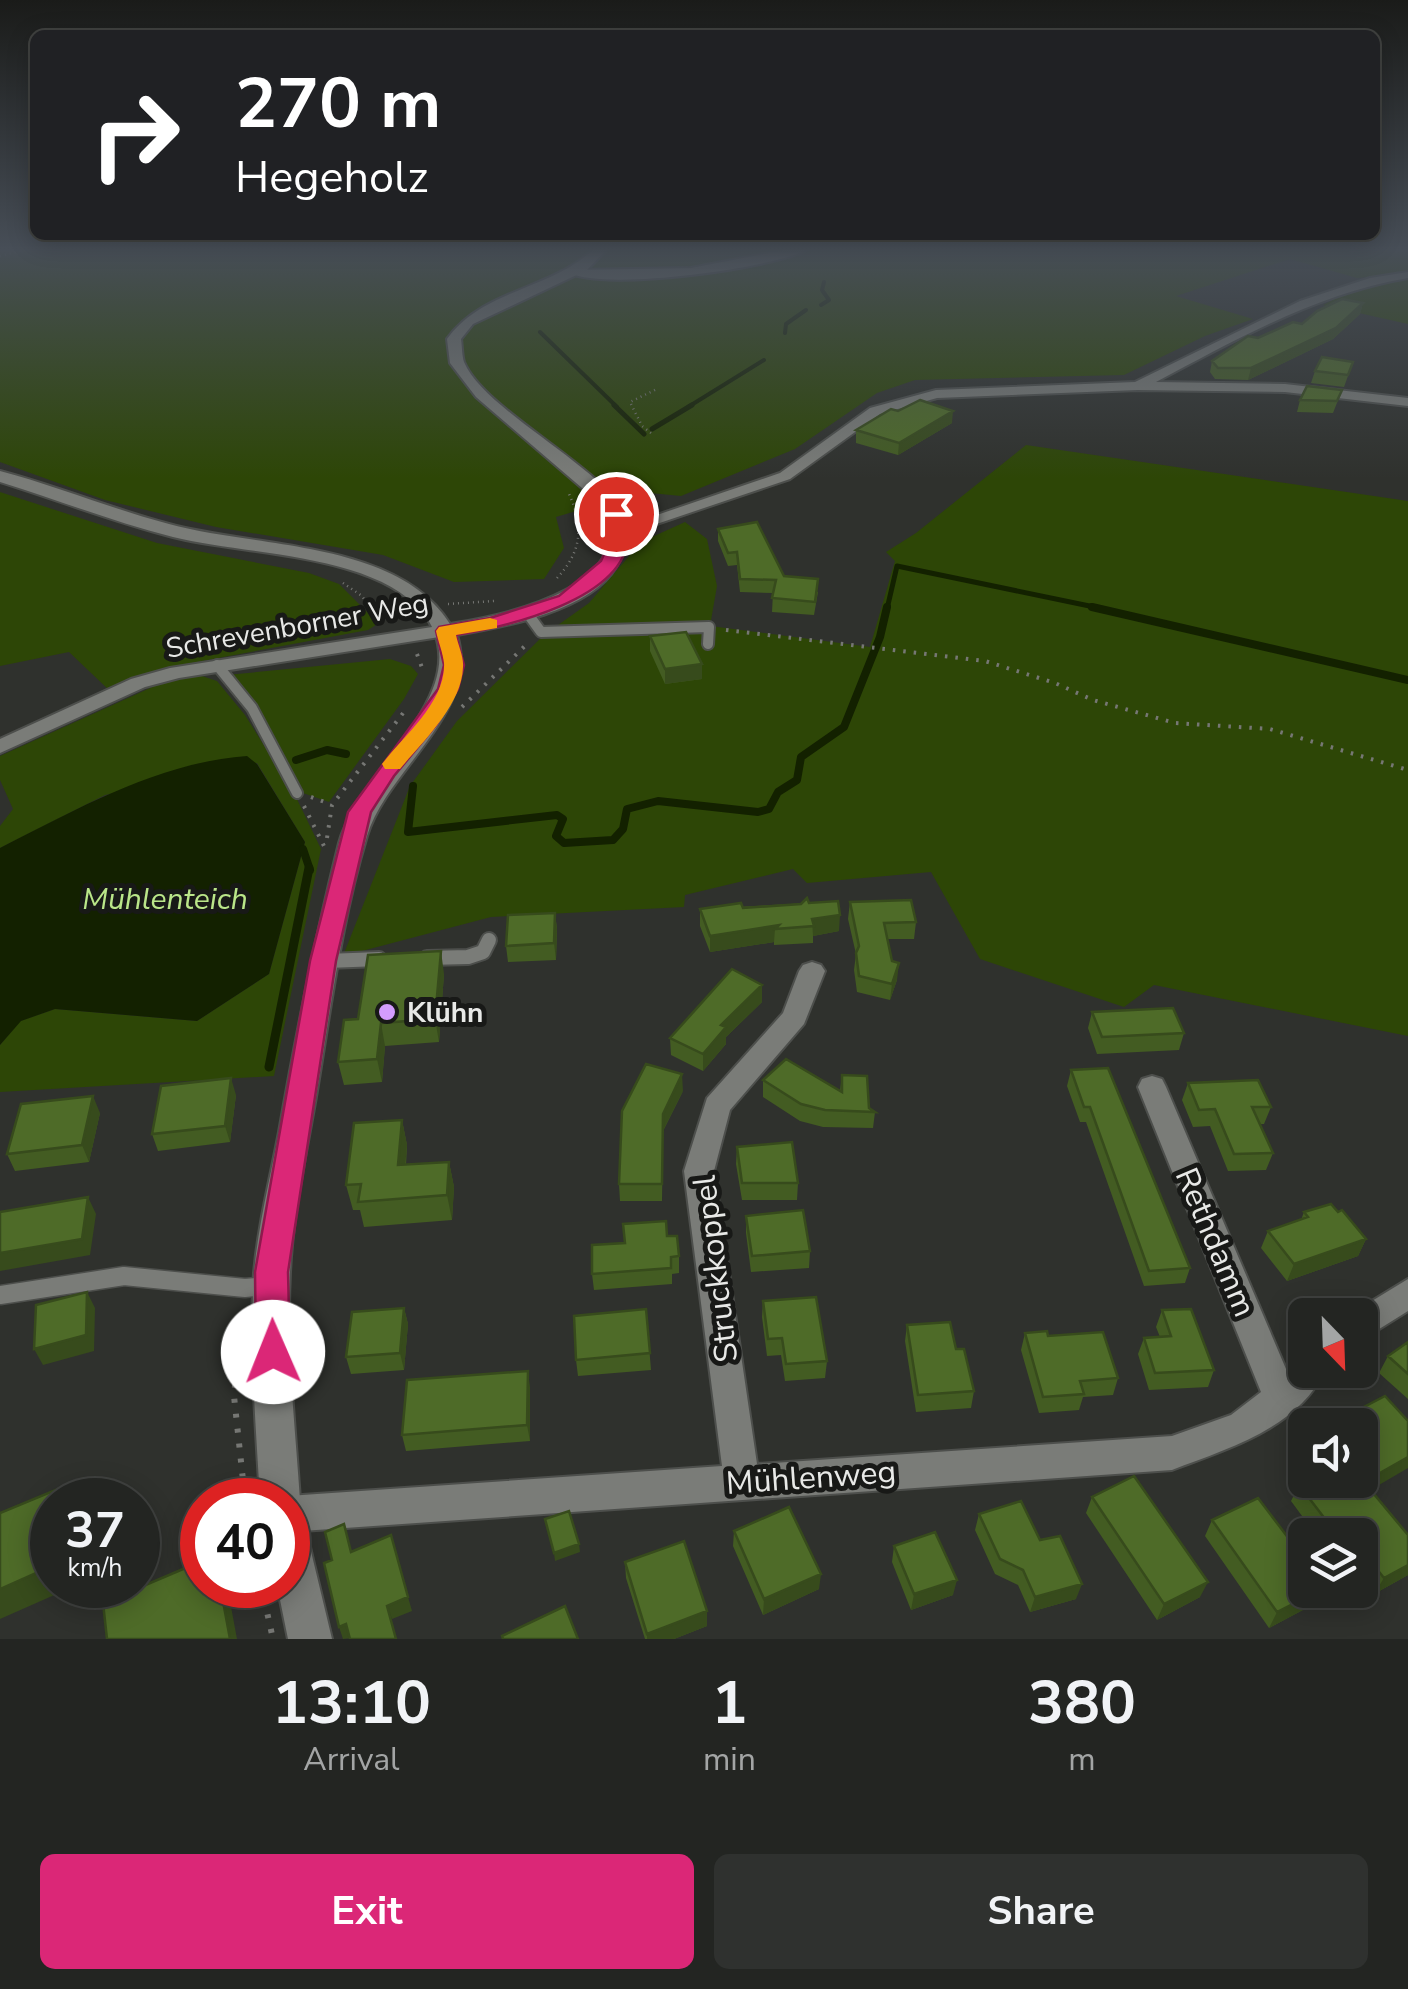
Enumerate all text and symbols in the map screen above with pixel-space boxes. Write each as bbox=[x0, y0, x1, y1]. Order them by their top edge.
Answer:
text: 270 m bbox=[235, 56, 441, 152]
icon: right bbox=[70, 70, 200, 200]
text: Hegeholz bbox=[235, 147, 428, 208]
pin bbox=[574, 472, 659, 557]
icon: arrive bbox=[589, 487, 644, 542]
street label: Schrevenborner Weg bbox=[163, 584, 431, 668]
water label: Mühlenteich bbox=[82, 879, 248, 920]
place label: Klühn bbox=[407, 994, 484, 1032]
marker: Klühn bbox=[376, 1001, 398, 1023]
street label: Rethdamm bbox=[1165, 1161, 1266, 1323]
street label: Struckkoppel bbox=[683, 1172, 748, 1365]
north arrow bbox=[1288, 1298, 1378, 1388]
map controls bbox=[1288, 1298, 1378, 1608]
position arrow bbox=[221, 1300, 325, 1404]
button: sound bbox=[1288, 1408, 1378, 1498]
street label: Mühlenweg bbox=[725, 1450, 897, 1505]
speed limit sign: 40 bbox=[180, 1478, 310, 1608]
text: 37 bbox=[65, 1496, 125, 1565]
button: layers bbox=[1288, 1518, 1378, 1608]
text: km/h bbox=[67, 1551, 123, 1585]
text: 13:10 bbox=[272, 1662, 431, 1744]
text: 1 bbox=[711, 1662, 747, 1744]
text: 380 bbox=[1028, 1662, 1136, 1744]
text: Arrival bbox=[303, 1738, 400, 1781]
text: min bbox=[703, 1738, 756, 1781]
text: m bbox=[1068, 1738, 1096, 1781]
button: Exit bbox=[40, 1854, 694, 1969]
button: Share bbox=[714, 1854, 1368, 1969]

